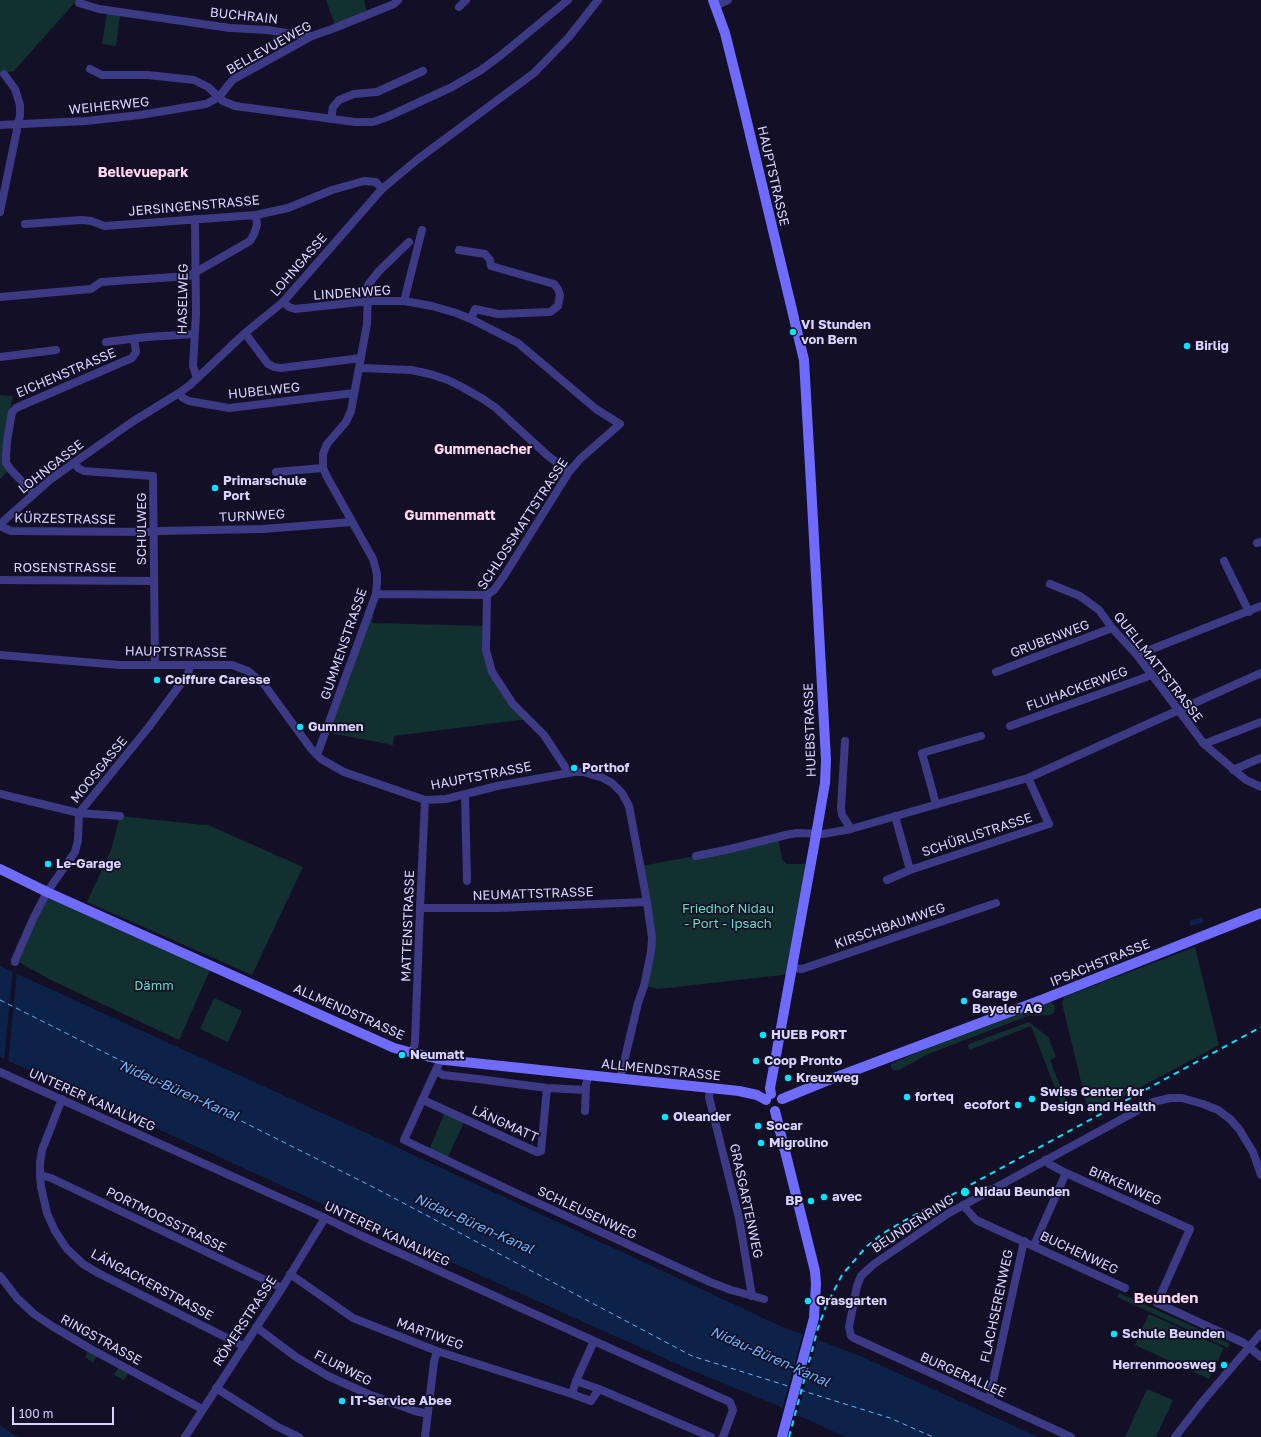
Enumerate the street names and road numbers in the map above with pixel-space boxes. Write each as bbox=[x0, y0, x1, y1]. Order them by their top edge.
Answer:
street label: BUCHRAIN bbox=[209, 5, 279, 27]
street label: BELLEVUEWEG bbox=[224, 18, 314, 78]
street label: WEIHERWEG bbox=[68, 94, 150, 118]
street label: HAUPTSTRASSE bbox=[754, 124, 792, 228]
street label: JERSINGENSTRASSE bbox=[128, 192, 260, 220]
street label: LOHNGASSE bbox=[267, 230, 331, 300]
street label: HASELWEG bbox=[175, 263, 191, 335]
street label: LINDENWEG bbox=[313, 283, 391, 303]
street label: EICHENSTRASSE bbox=[14, 345, 118, 401]
street label: HUBELWEG bbox=[227, 379, 301, 403]
street label: LOHNGASSE bbox=[15, 437, 87, 497]
street label: SCHLOSSMATTSTRASSE bbox=[475, 455, 571, 593]
street label: SCHULWEG bbox=[134, 493, 150, 565]
street label: TURNWEG bbox=[219, 506, 285, 526]
street label: KÜRZESTRASSE bbox=[14, 510, 116, 528]
street label: ROSENSTRASSE bbox=[14, 560, 116, 576]
street label: GUMMENSTRASSE bbox=[318, 586, 370, 702]
street label: QUELLMATTSTRASSE bbox=[1110, 609, 1206, 725]
street label: GRUBENWEG bbox=[1008, 617, 1092, 661]
street label: HAUPTSTRASSE bbox=[125, 643, 227, 661]
street label: FLUHACKERWEG bbox=[1024, 663, 1130, 715]
street label: HUEBSTRASSE bbox=[801, 683, 819, 777]
street label: MOOSGASSE bbox=[68, 734, 130, 806]
street label: HAUPTSTRASSE bbox=[429, 759, 533, 793]
street label: SCHÜRLISTRASSE bbox=[920, 810, 1034, 860]
street label: MATTENSTRASSE bbox=[398, 870, 418, 982]
street label: NEUMATTSTRASSE bbox=[472, 884, 594, 904]
street label: KIRSCHBAUMWEG bbox=[833, 900, 947, 952]
street label: IPSACHSTRASSE bbox=[1048, 936, 1152, 990]
street label: ALLMENDSTRASSE bbox=[291, 980, 407, 1044]
street label: ALLMENDSTRASSE bbox=[601, 1056, 721, 1084]
street label: UNTERER KANALWEG bbox=[26, 1065, 158, 1135]
street label: LÄNGMATT bbox=[469, 1102, 541, 1146]
street label: GRASGARTENWEG bbox=[726, 1142, 766, 1260]
street label: BIRKENWEG bbox=[1086, 1163, 1164, 1209]
street label: SCHLEUSENWEG bbox=[535, 1183, 639, 1243]
street label: PORTMOOSSTRASSE bbox=[103, 1184, 229, 1256]
street label: BEUNDENRING bbox=[869, 1192, 957, 1256]
street label: UNTERER KANALWEG bbox=[322, 1198, 452, 1270]
street label: BUCHENWEG bbox=[1038, 1228, 1120, 1278]
street label: LÄNGACKERSTRASSE bbox=[88, 1246, 216, 1324]
street label: FLACHSERENWEG bbox=[977, 1248, 1017, 1364]
street label: RÖMERSTRASSE bbox=[210, 1273, 280, 1369]
street label: RINGSTRASSE bbox=[58, 1311, 144, 1369]
street label: MARTIWEG bbox=[394, 1315, 466, 1353]
street label: FLURWEG bbox=[312, 1347, 374, 1389]
street label: BURGERALLEE bbox=[918, 1349, 1008, 1401]

